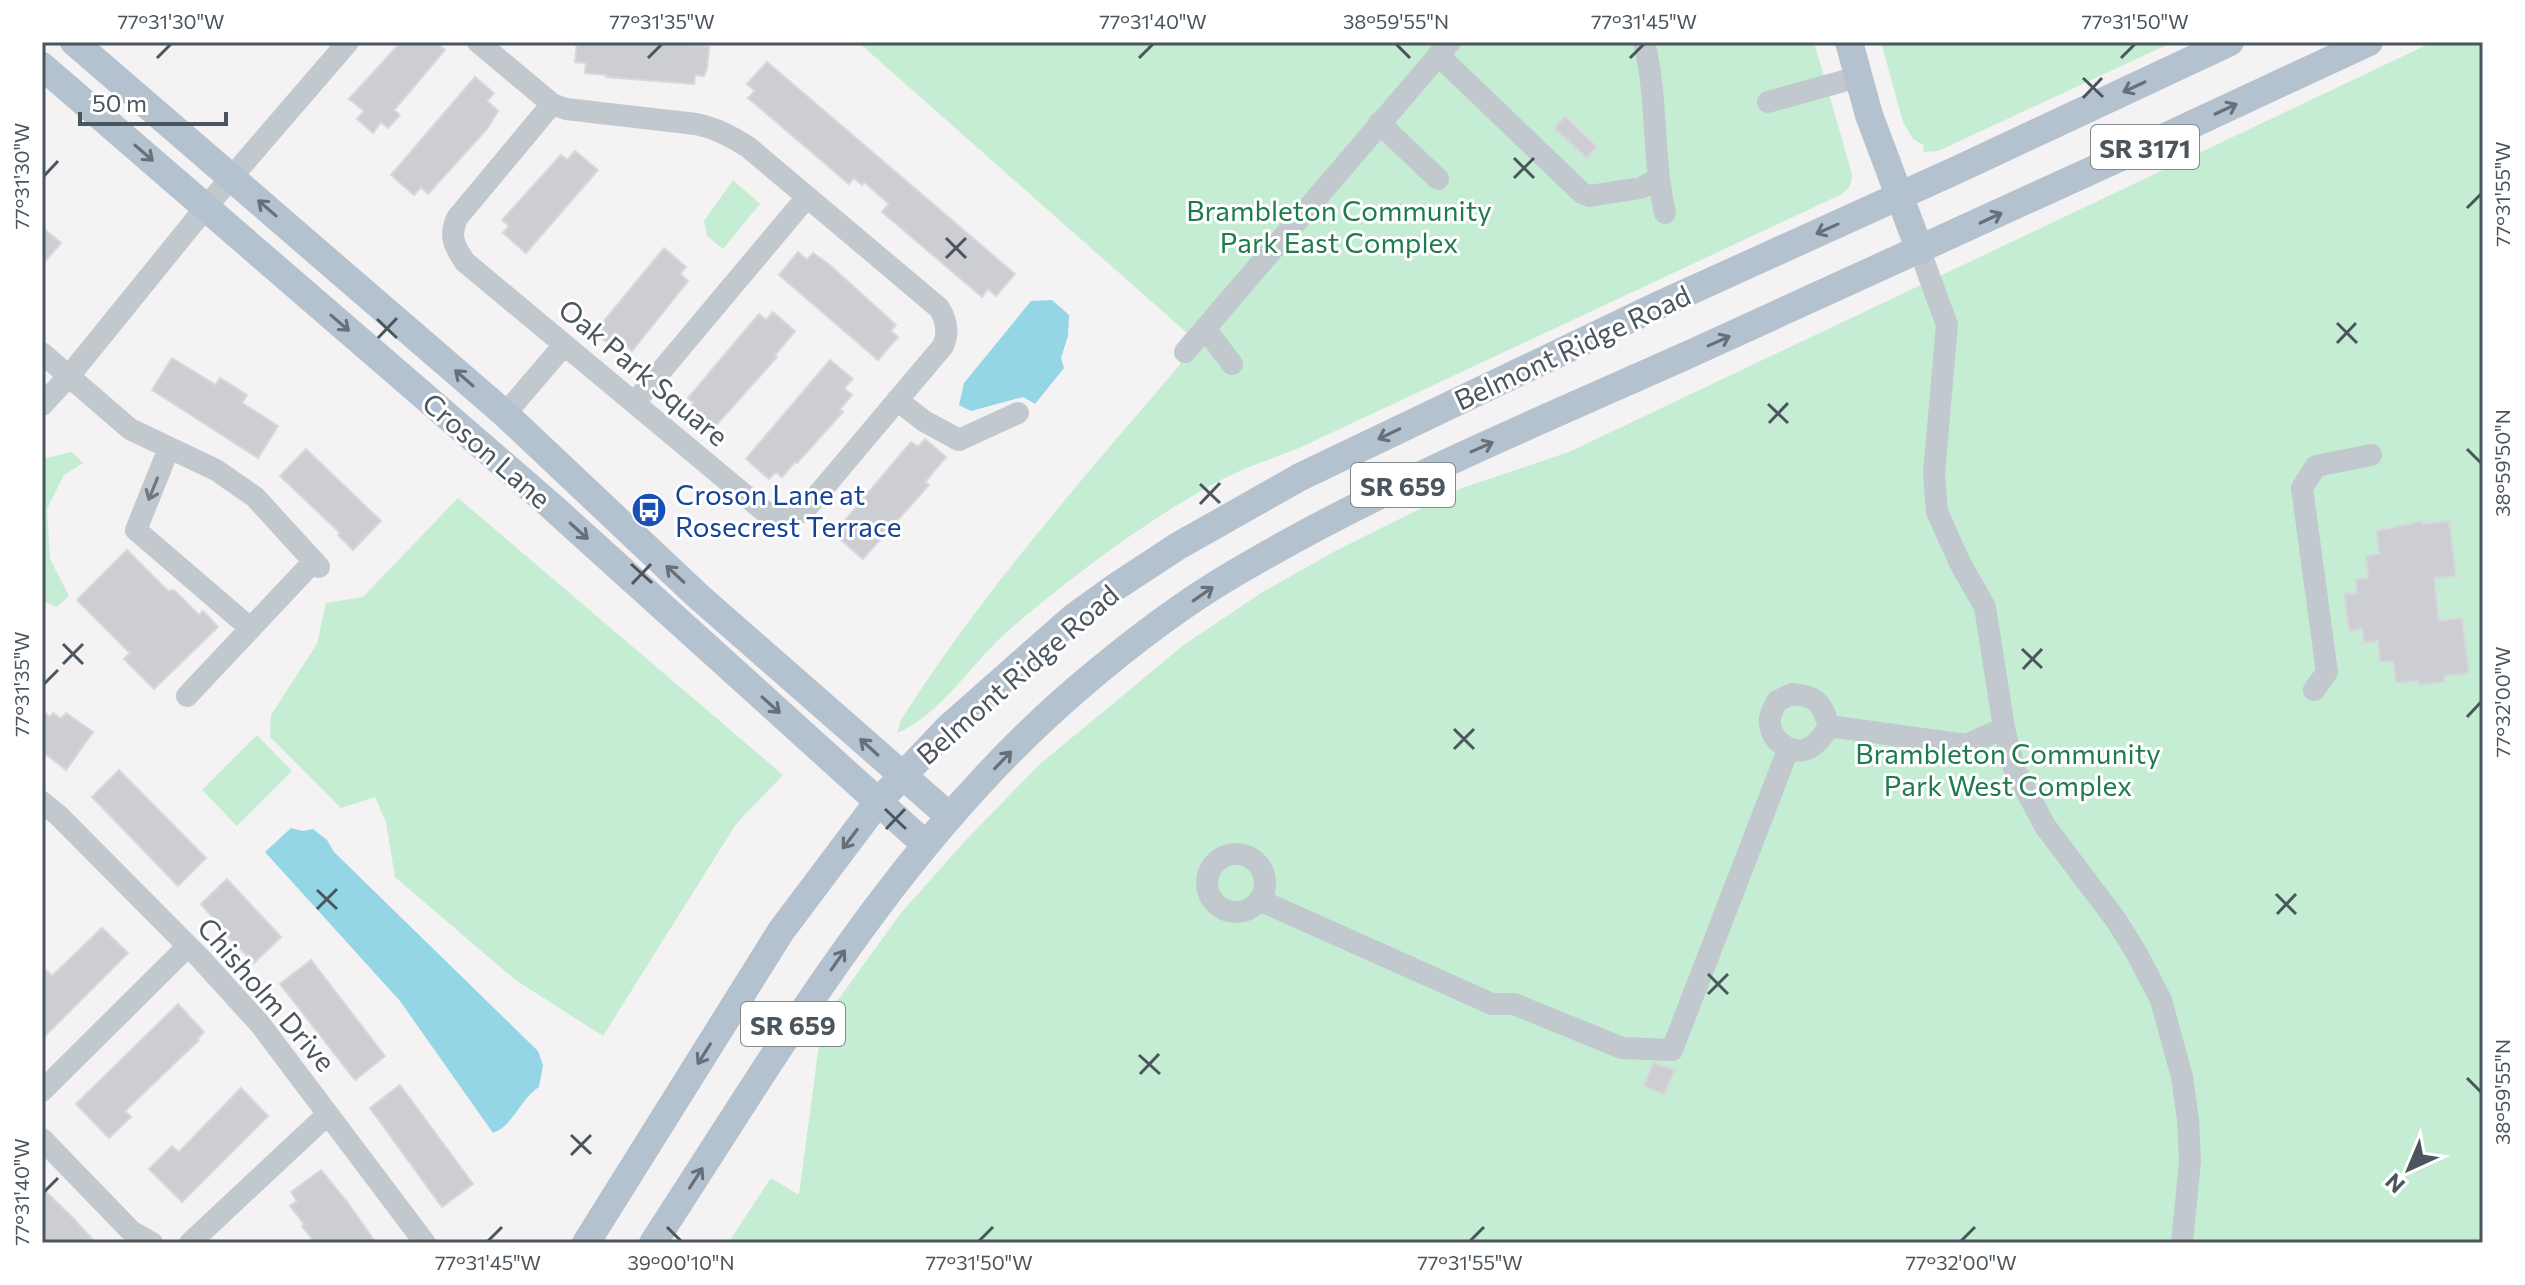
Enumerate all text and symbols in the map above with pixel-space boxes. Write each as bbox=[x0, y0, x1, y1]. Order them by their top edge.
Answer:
text: 77°31'30"W bbox=[118, 9, 224, 33]
text: 77°31'35"W bbox=[609, 9, 715, 33]
text: 77°31'40"W bbox=[1099, 9, 1207, 33]
text: 38°59'55"N bbox=[1343, 9, 1449, 33]
text: 77°31'45"W bbox=[1591, 9, 1697, 33]
text: 77°31'50"W bbox=[2081, 9, 2189, 33]
scale bar bbox=[80, 76, 226, 126]
one-way arrow bbox=[2123, 80, 2147, 95]
text: 50 m bbox=[92, 88, 147, 117]
one-way arrow bbox=[2214, 101, 2238, 116]
text: 77°31'30"W bbox=[9, 123, 33, 229]
road number: SR 3171 bbox=[2091, 125, 2199, 169]
text: 77°31'55"W bbox=[2490, 141, 2514, 247]
one-way arrow bbox=[133, 144, 153, 162]
park label: Brambleton Community Park East Complex bbox=[1186, 193, 1492, 259]
one-way arrow bbox=[258, 199, 278, 217]
one-way arrow bbox=[1978, 210, 2002, 225]
one-way arrow bbox=[1815, 222, 1839, 237]
street label: Belmont Ridge Road bbox=[1449, 277, 1695, 417]
street label: Oak Park Square bbox=[552, 291, 736, 453]
one-way arrow bbox=[330, 314, 350, 332]
one-way arrow bbox=[1707, 333, 1731, 348]
one-way arrow bbox=[454, 369, 475, 387]
street label: Croson Lane bbox=[416, 385, 558, 515]
text: 38°59'50"N bbox=[2490, 409, 2514, 517]
one-way arrow bbox=[1377, 427, 1401, 442]
one-way arrow bbox=[1469, 439, 1494, 454]
road number: SR 659 bbox=[1351, 463, 1455, 507]
one-way arrow bbox=[145, 476, 159, 501]
place label: Croson Lane at Rosecrest Terrace bbox=[675, 477, 902, 543]
bus stop icon: Croson Lane at Rosecrest Terrace bbox=[630, 491, 668, 529]
one-way arrow bbox=[568, 521, 588, 539]
one-way arrow bbox=[665, 564, 685, 583]
street label: Belmont Ridge Road bbox=[909, 577, 1125, 771]
one-way arrow bbox=[1191, 586, 1213, 602]
text: 77°31'35"W bbox=[9, 631, 33, 737]
text: 77°32'00"W bbox=[2490, 646, 2514, 758]
one-way arrow bbox=[761, 696, 781, 714]
park label: Brambleton Community Park West Complex bbox=[1855, 736, 2161, 802]
one-way arrow bbox=[859, 739, 879, 757]
one-way arrow bbox=[993, 751, 1012, 770]
one-way arrow bbox=[842, 828, 859, 849]
street label: Chisholm Drive bbox=[191, 910, 343, 1078]
one-way arrow bbox=[829, 949, 846, 971]
road number: SR 659 bbox=[741, 1002, 845, 1046]
text: 38°59'55"N bbox=[2490, 1039, 2514, 1145]
one-way arrow bbox=[695, 1042, 711, 1065]
north arrow bbox=[2369, 1129, 2449, 1209]
text: 77°31'40"W bbox=[9, 1138, 33, 1246]
one-way arrow bbox=[687, 1167, 704, 1189]
text: N bbox=[2379, 1168, 2410, 1199]
text: 77°31'45"W bbox=[435, 1250, 541, 1274]
text: 39°00'10"N bbox=[627, 1250, 735, 1274]
text: 77°31'50"W bbox=[925, 1250, 1033, 1274]
text: 77°31'55"W bbox=[1417, 1250, 1523, 1274]
text: 77°32'00"W bbox=[1905, 1250, 2017, 1274]

